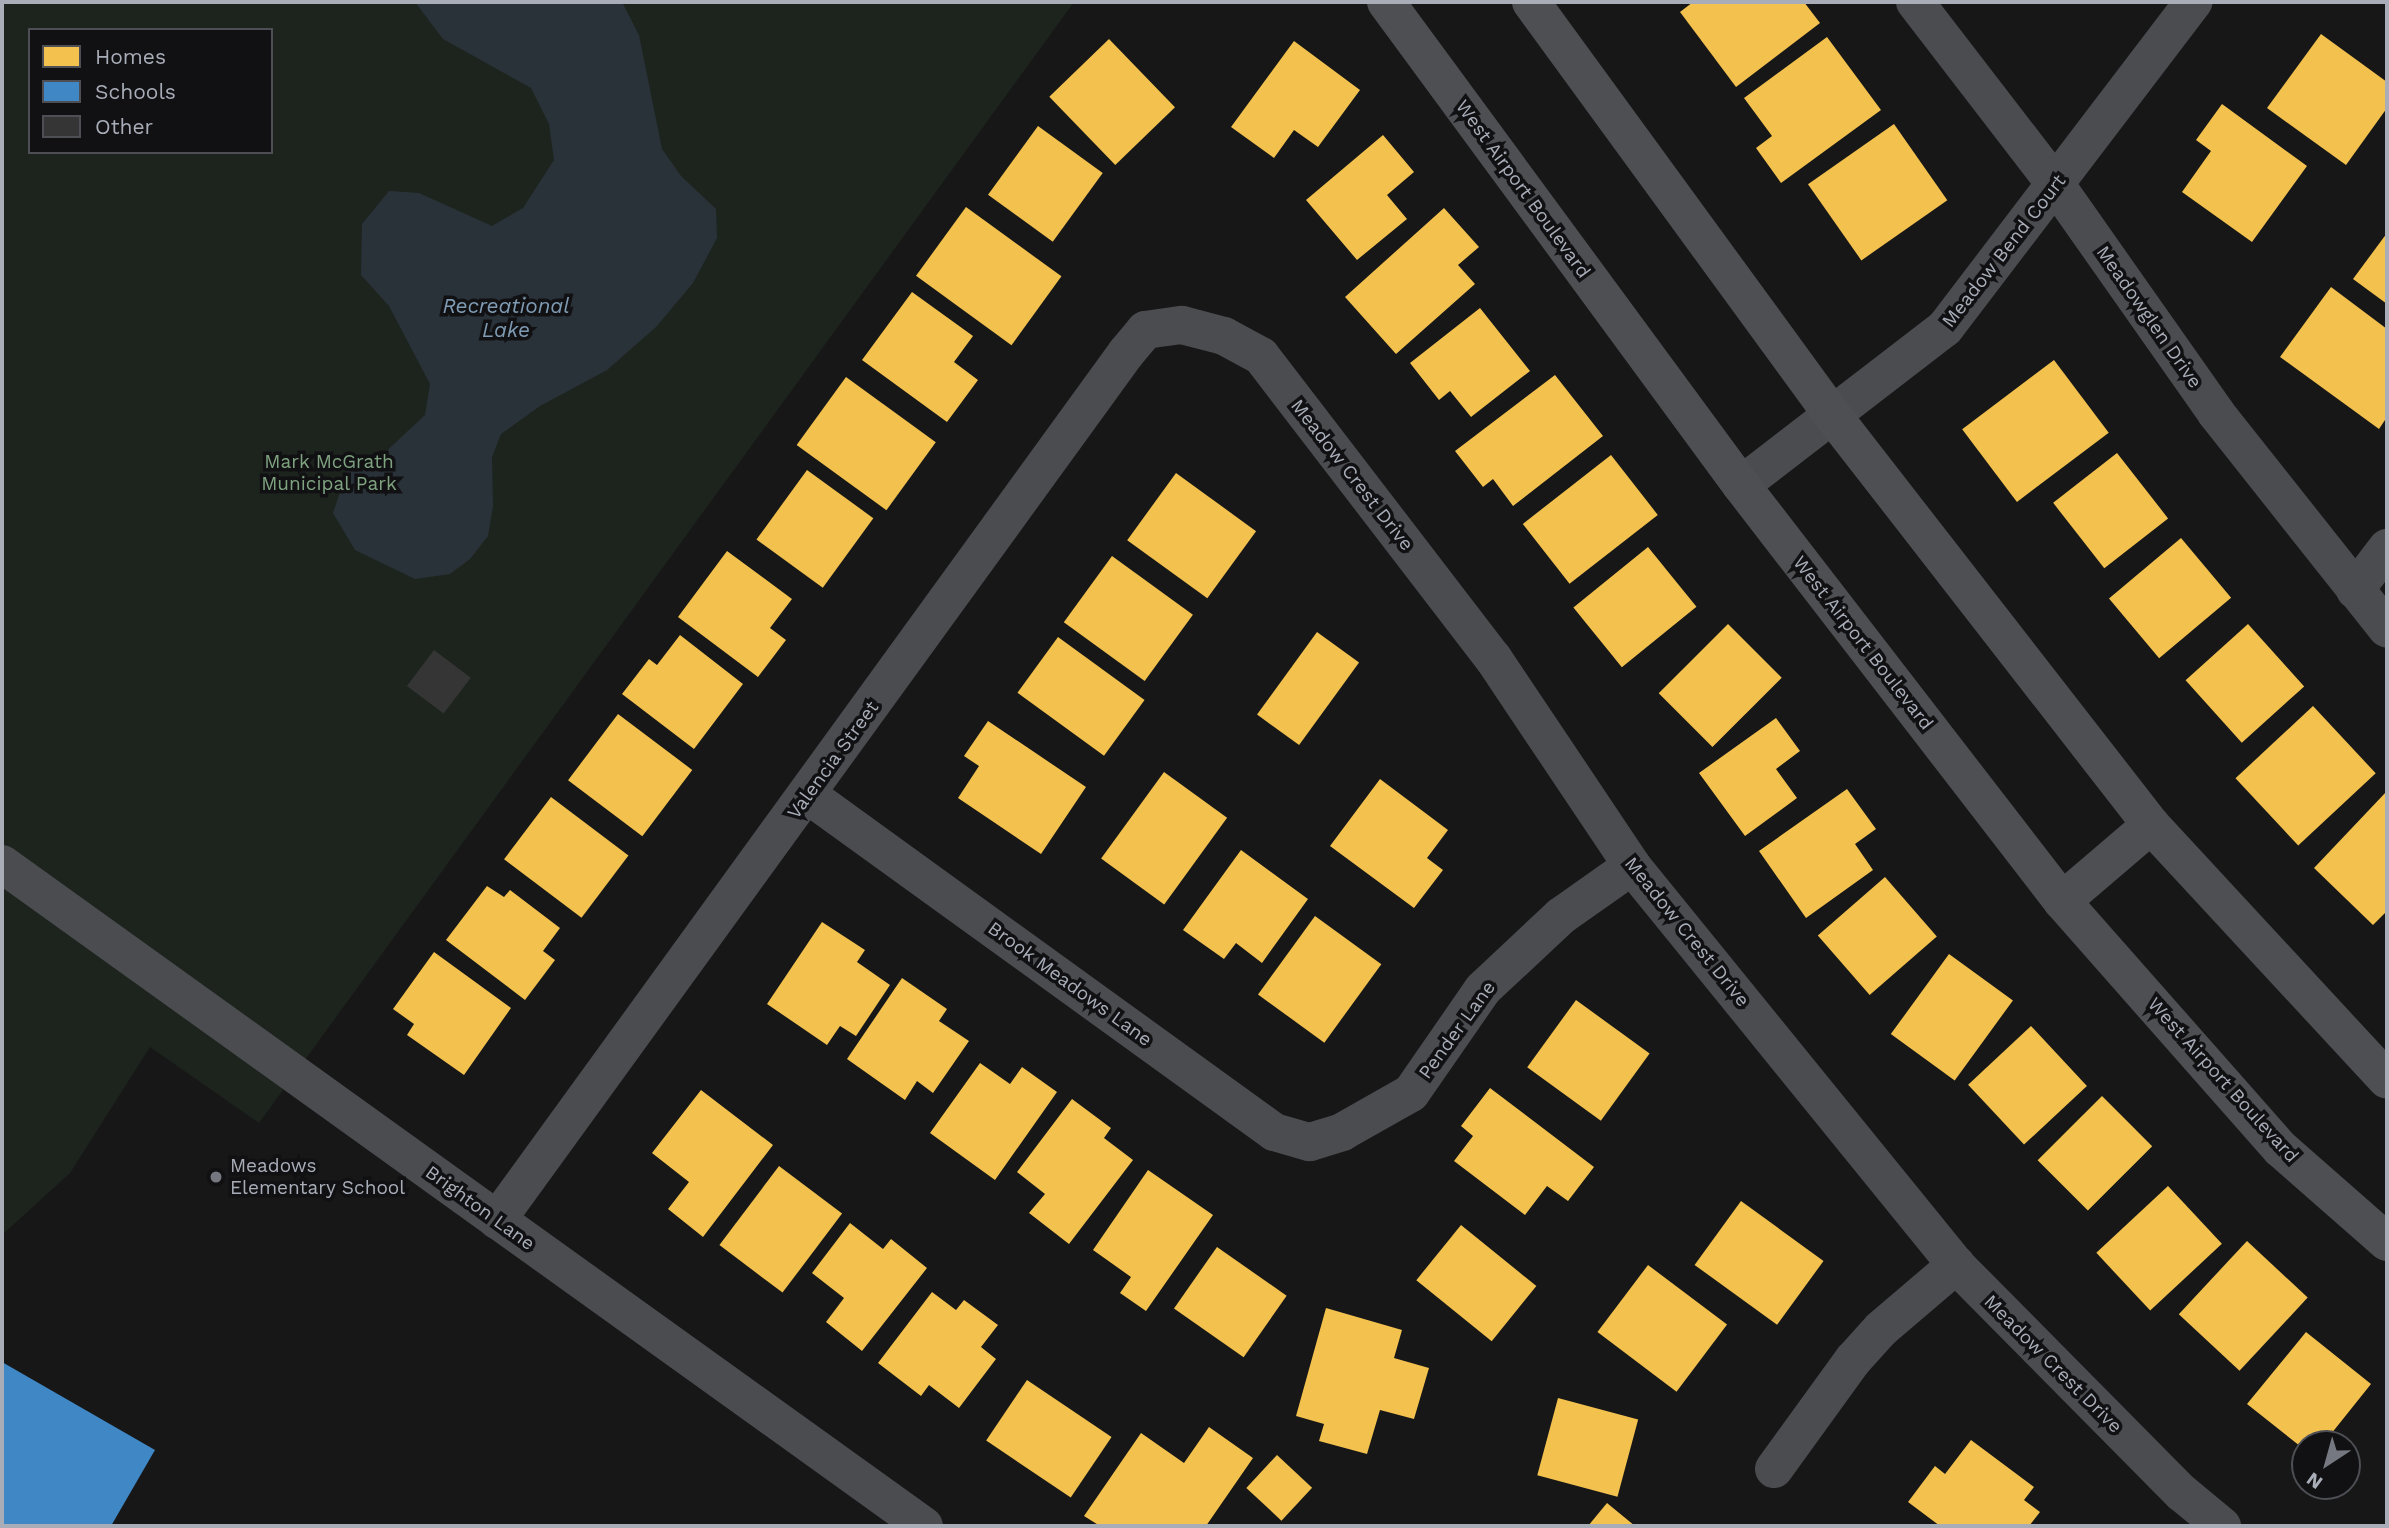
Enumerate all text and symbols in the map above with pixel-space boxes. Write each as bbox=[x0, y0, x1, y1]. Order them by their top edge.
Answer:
legend bbox=[28, 28, 273, 154]
text: Homes bbox=[95, 44, 166, 69]
text: Schools bbox=[95, 79, 176, 104]
street label: West Airport Boulevard bbox=[1451, 95, 1595, 283]
text: Other bbox=[95, 114, 153, 139]
street label: Meadow Bend Court bbox=[1937, 170, 2071, 332]
street label: Meadowglen Drive bbox=[2091, 241, 2207, 393]
water label: Recreational Lake bbox=[442, 293, 570, 343]
street label: Meadow Crest Drive bbox=[1286, 395, 1418, 555]
park label: Mark McGrath Municipal Park bbox=[261, 451, 397, 495]
street label: West Airport Boulevard bbox=[1788, 551, 1938, 735]
street label: Valencia Street bbox=[782, 696, 884, 824]
street label: Meadow Crest Drive bbox=[1620, 852, 1754, 1012]
street label: Brook Meadows Lane bbox=[983, 917, 1157, 1051]
street label: Pender Lane bbox=[1414, 976, 1500, 1084]
street label: West Airport Boulevard bbox=[2143, 992, 2303, 1168]
place label: Meadows Elementary School bbox=[230, 1155, 406, 1199]
street label: Brighton Lane bbox=[421, 1161, 539, 1255]
marker: Meadows Elementary School bbox=[208, 1169, 224, 1185]
street label: Meadow Crest Drive bbox=[1979, 1290, 2127, 1438]
north arrow bbox=[2291, 1430, 2361, 1500]
text: N bbox=[2302, 1467, 2327, 1494]

